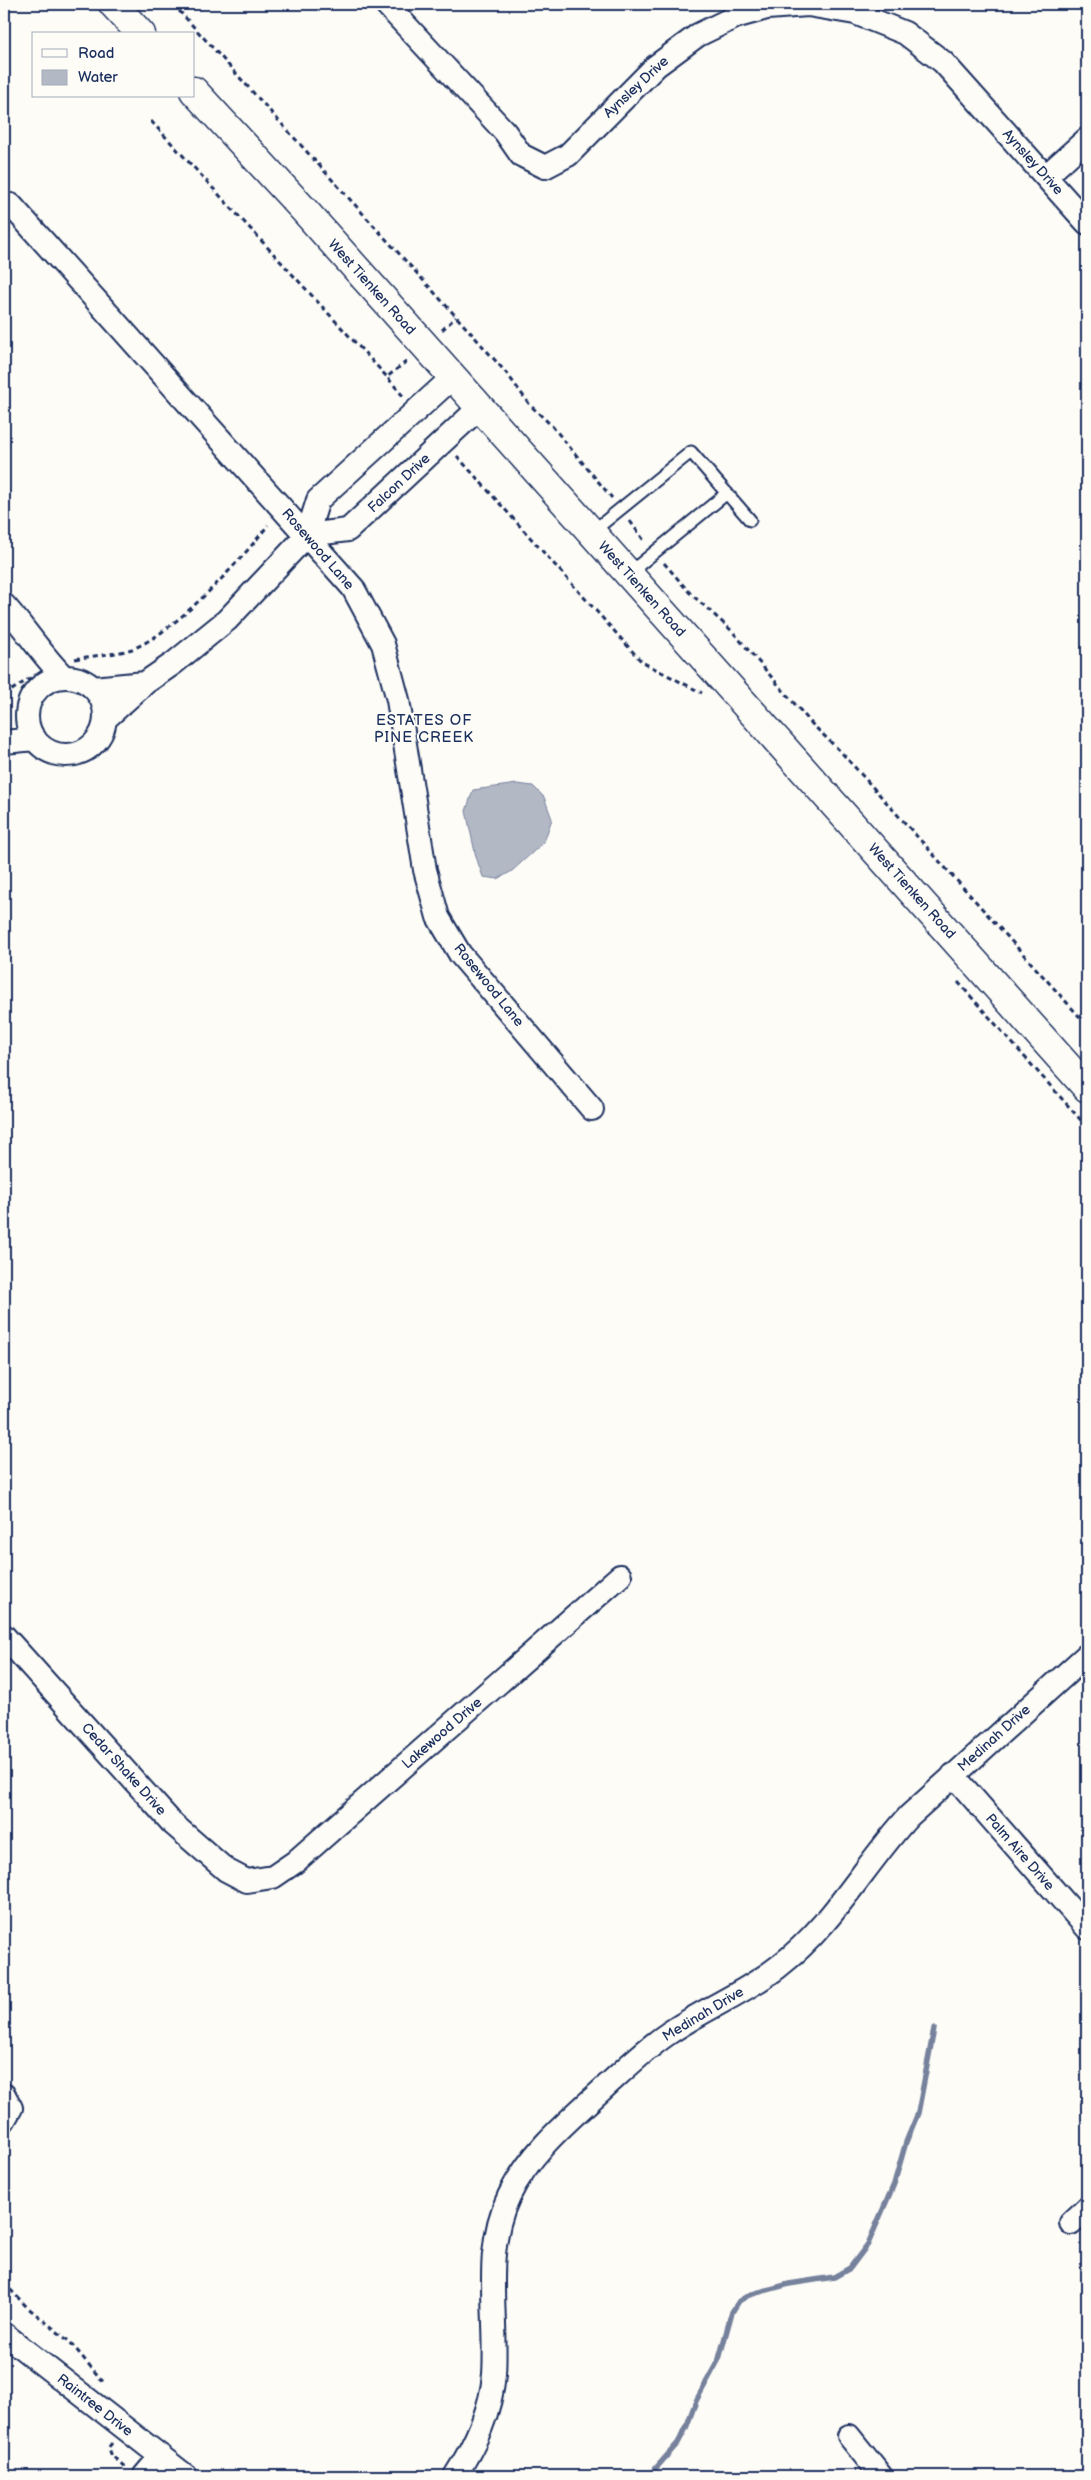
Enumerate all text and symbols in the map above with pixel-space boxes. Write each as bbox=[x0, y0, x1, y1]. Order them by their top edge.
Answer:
legend bbox=[32, 32, 195, 98]
text: Road bbox=[78, 44, 114, 63]
street label: Aynsley Drive bbox=[600, 53, 672, 121]
text: Water bbox=[78, 68, 118, 87]
street label: Aynsley Drive bbox=[999, 126, 1067, 198]
street label: West Tienken Road bbox=[325, 236, 419, 338]
street label: Falcon Drive bbox=[364, 450, 434, 516]
street label: Rosewood Lane bbox=[278, 505, 358, 593]
street label: West Tienken Road bbox=[595, 538, 689, 640]
district label: ESTATES OF PINE CREEK bbox=[374, 711, 474, 747]
street label: West Tienken Road bbox=[865, 840, 959, 942]
street label: Rosewood Lane bbox=[450, 940, 528, 1030]
street label: Lakewood Drive bbox=[399, 1694, 485, 1772]
street label: Medinah Drive bbox=[954, 1701, 1034, 1775]
street label: Cedar Shake Drive bbox=[78, 1719, 170, 1819]
street label: Palm Aire Drive bbox=[982, 1810, 1058, 1894]
street label: Medinah Drive bbox=[659, 1983, 747, 2045]
street label: Raintree Drive bbox=[54, 2370, 136, 2440]

